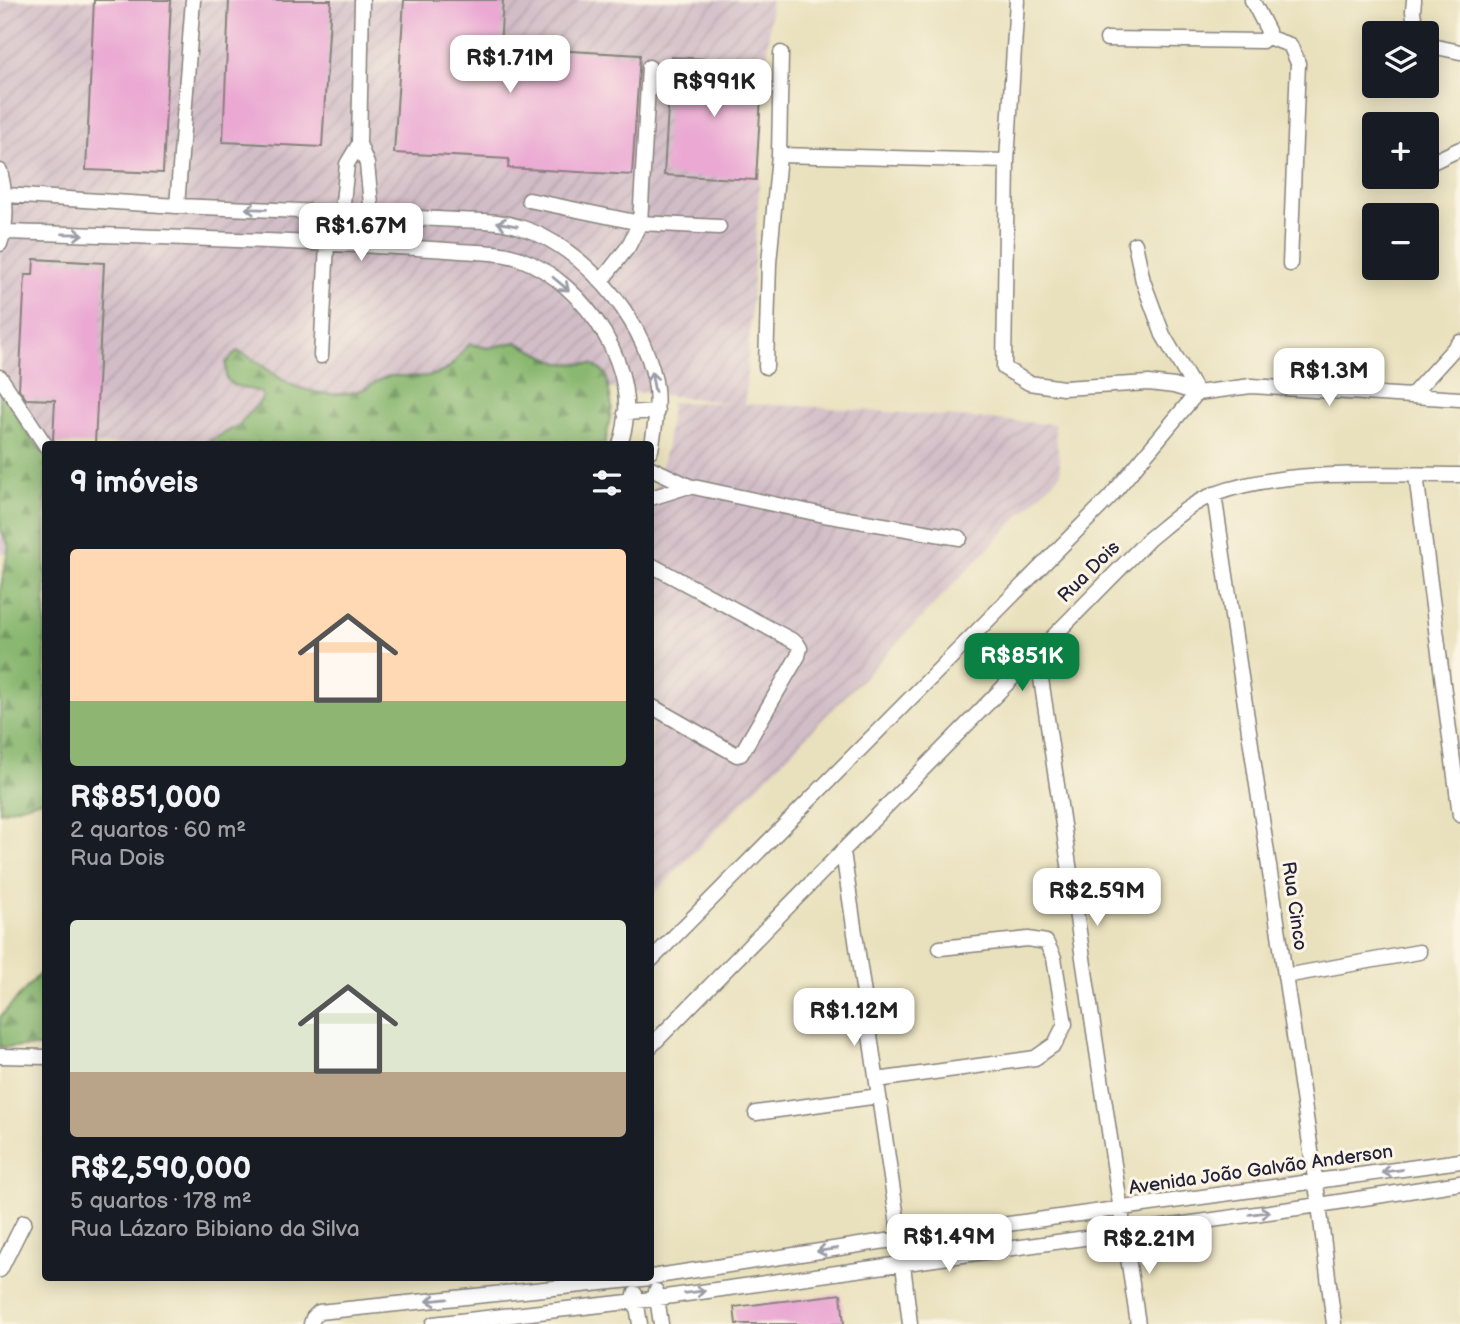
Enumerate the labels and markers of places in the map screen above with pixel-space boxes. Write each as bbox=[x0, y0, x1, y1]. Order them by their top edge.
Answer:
pin: R$1.71M bbox=[445, 36, 575, 95]
pin: R$991K bbox=[657, 60, 771, 119]
pin: R$1.67M bbox=[296, 204, 426, 263]
pin: R$1.3M bbox=[1272, 348, 1386, 408]
pin: R$851K bbox=[965, 634, 1079, 693]
pin: R$2.59M bbox=[1032, 869, 1162, 928]
pin: R$1.12M bbox=[789, 988, 919, 1048]
pin: R$1.49M bbox=[884, 1214, 1014, 1274]
pin: R$2.21M bbox=[1084, 1216, 1214, 1276]

